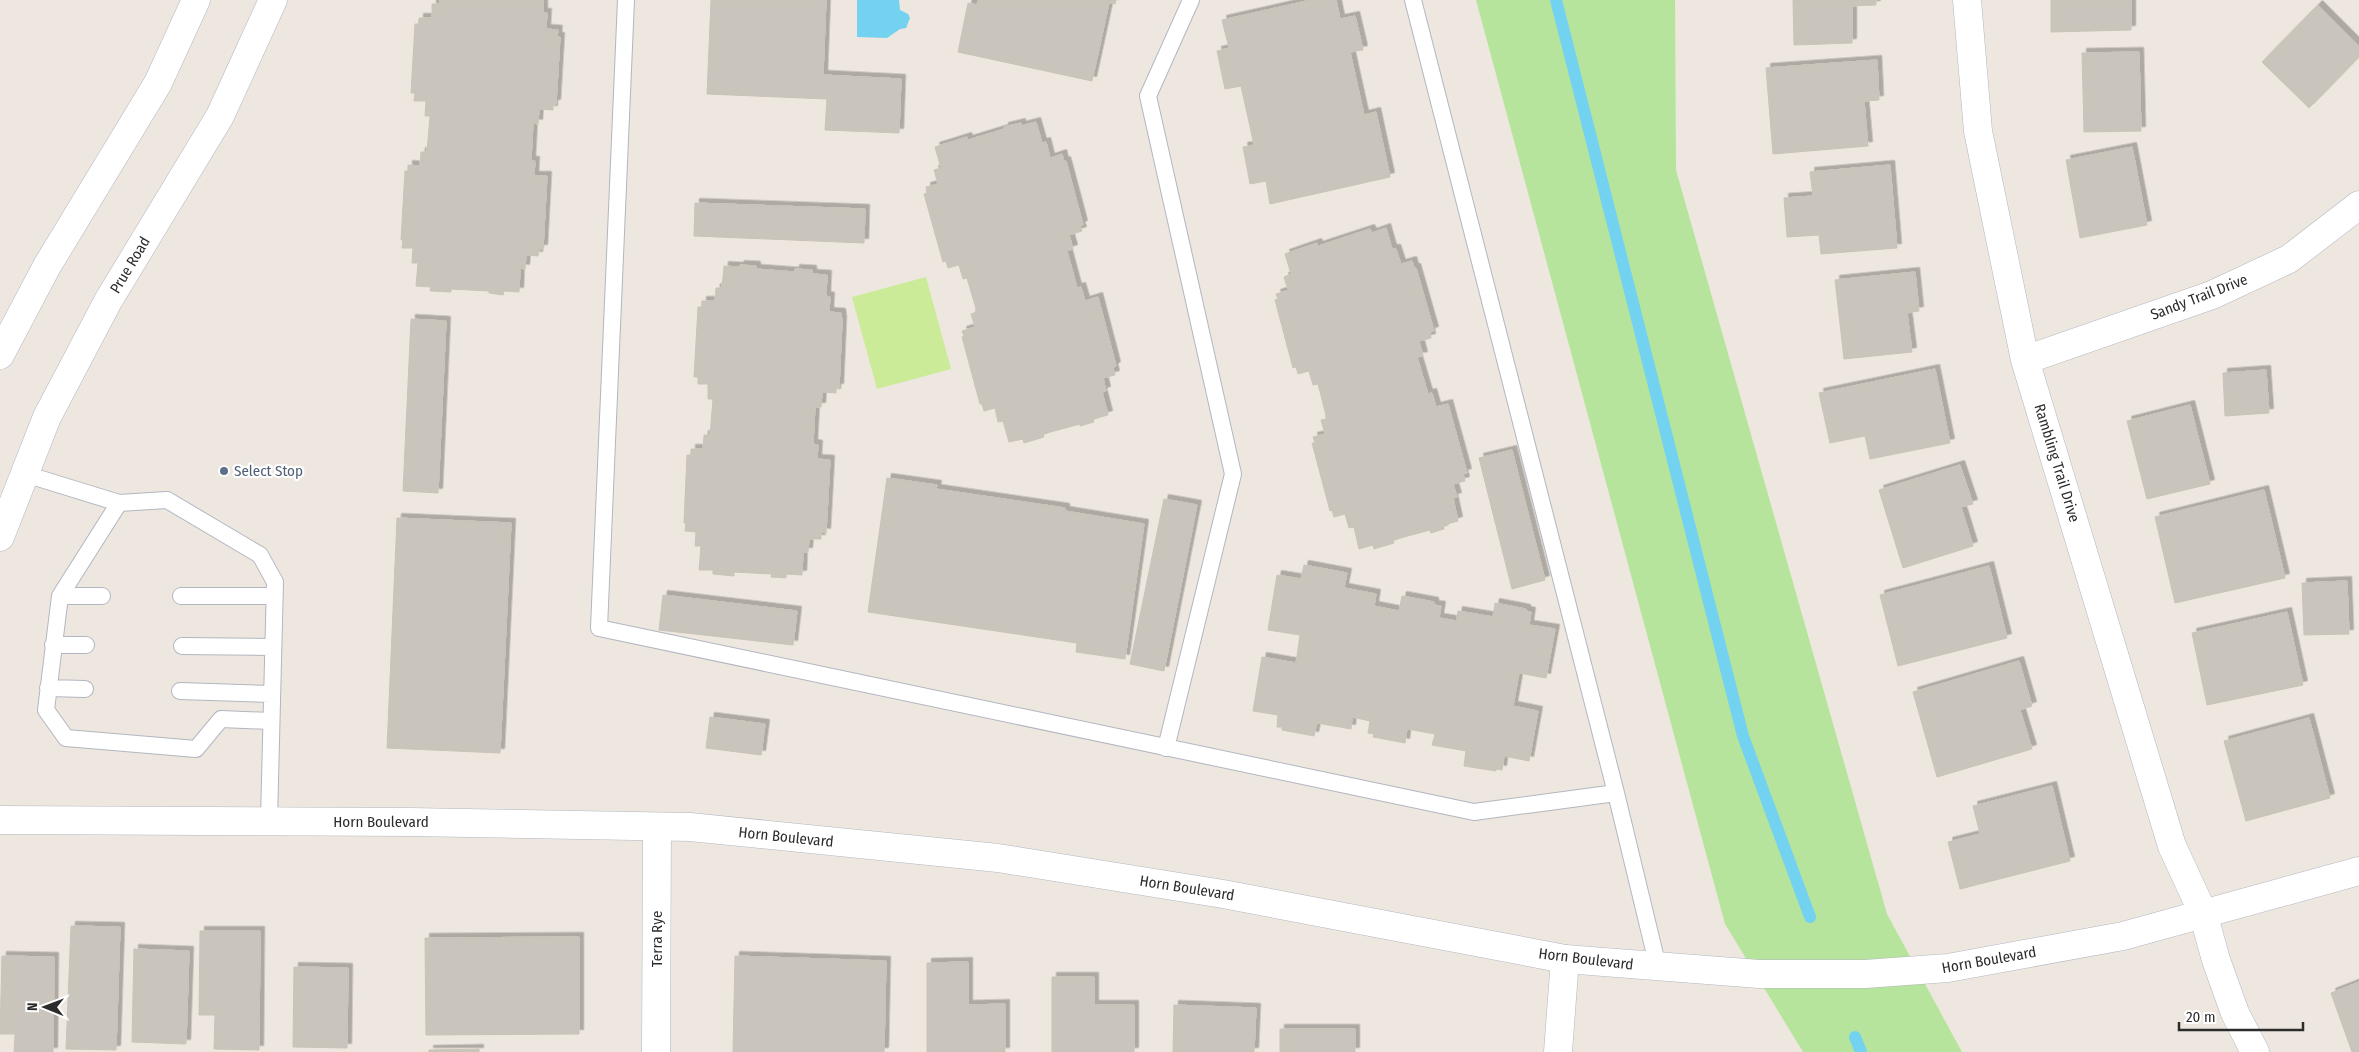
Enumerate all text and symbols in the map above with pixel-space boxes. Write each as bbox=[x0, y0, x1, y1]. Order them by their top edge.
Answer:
street label: Prue Road bbox=[106, 234, 154, 296]
street label: Sandy Trail Drive bbox=[2148, 270, 2250, 324]
street label: Rambling Trail Drive bbox=[2030, 402, 2084, 524]
place label: Select Stop bbox=[234, 462, 303, 480]
marker: Select Stop bbox=[218, 465, 230, 477]
street label: Horn Boulevard bbox=[333, 813, 429, 831]
street label: Horn Boulevard bbox=[738, 823, 834, 851]
street label: Horn Boulevard bbox=[1138, 872, 1236, 904]
street label: Terra Rye bbox=[648, 911, 666, 967]
street label: Horn Boulevard bbox=[1940, 943, 2038, 977]
street label: Horn Boulevard bbox=[1538, 944, 1634, 974]
north arrow bbox=[20, 982, 70, 1032]
scale bar bbox=[2179, 1000, 2303, 1032]
text: N bbox=[24, 1002, 41, 1011]
text: 20 m bbox=[2186, 1008, 2216, 1026]

